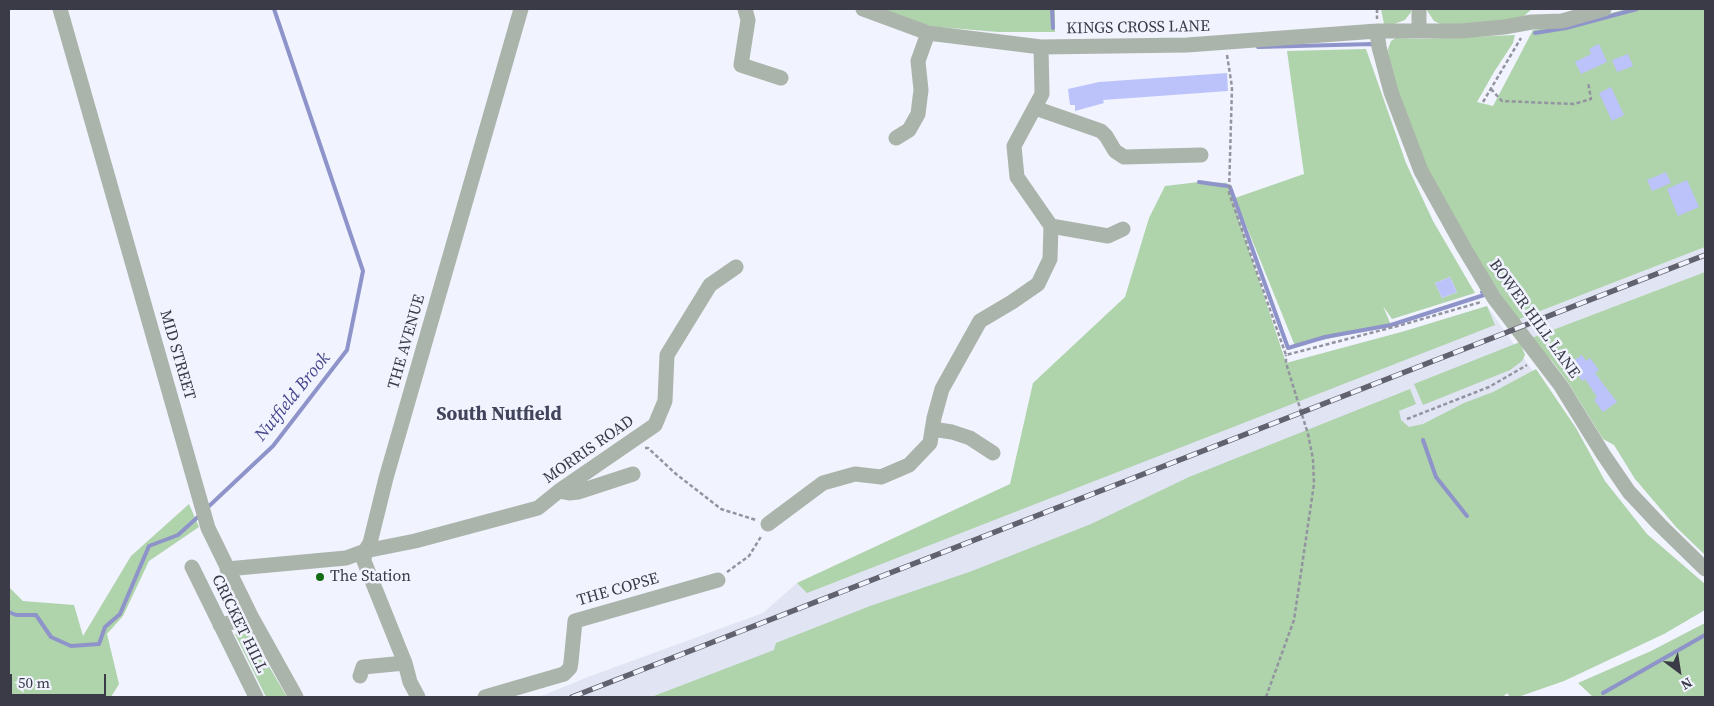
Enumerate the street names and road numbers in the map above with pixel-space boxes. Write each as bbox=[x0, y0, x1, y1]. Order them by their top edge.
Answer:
street label: KINGS CROSS LANE bbox=[1066, 17, 1210, 39]
street label: BOWER HILL LANE bbox=[1484, 256, 1584, 382]
street label: THE AVENUE bbox=[384, 293, 430, 391]
street label: MID STREET bbox=[155, 308, 199, 402]
street label: MORRIS ROAD bbox=[540, 412, 638, 488]
street label: THE COPSE bbox=[575, 569, 661, 611]
street label: CRICKET HILL bbox=[207, 572, 271, 676]

